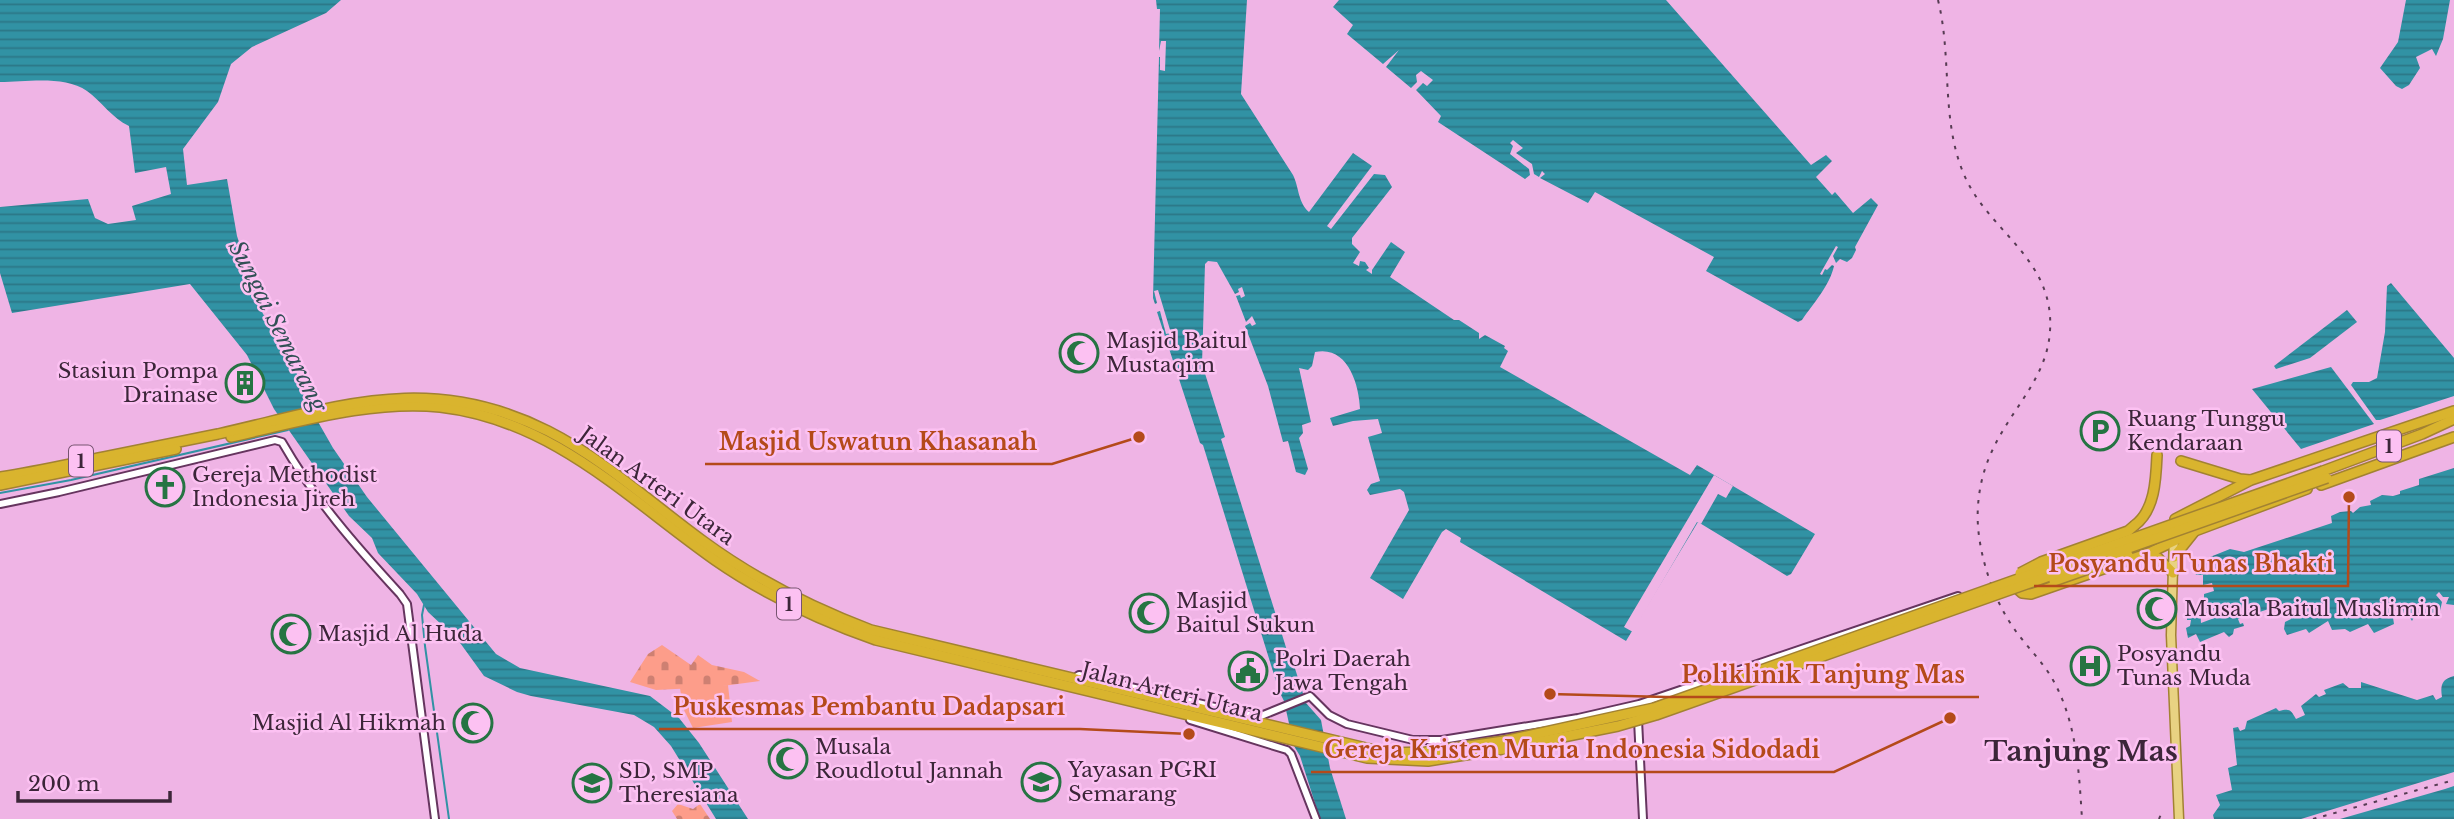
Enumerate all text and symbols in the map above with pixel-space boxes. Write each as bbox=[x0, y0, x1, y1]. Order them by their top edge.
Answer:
water label: Sungai Semarang bbox=[223, 236, 334, 417]
place label: Masjid Baitul Mustaqim bbox=[1106, 328, 1248, 378]
mosque icon: Masjid Baitul Mustaqim bbox=[1058, 332, 1100, 374]
place label: Stasiun Pompa Drainase bbox=[58, 358, 218, 408]
building icon: Stasiun Pompa Drainase bbox=[224, 362, 266, 404]
place label: Ruang Tunggu Kendaraan bbox=[2127, 406, 2285, 456]
parking icon: Ruang Tunggu Kendaraan bbox=[2079, 410, 2121, 452]
street label: Jalan Arteri Utara bbox=[572, 419, 740, 551]
callout: Masjid Uswatun Khasanah bbox=[705, 420, 1052, 464]
text: Masjid Uswatun Khasanah bbox=[719, 428, 1038, 456]
road number: 1 bbox=[2377, 430, 2401, 462]
road number: 1 bbox=[69, 446, 93, 476]
place label: Gereja Methodist Indonesia Jireh bbox=[192, 462, 377, 512]
church icon: Gereja Methodist Indonesia Jireh bbox=[144, 466, 186, 508]
callout: Posyandu Tunas Bhakti bbox=[2034, 542, 2348, 586]
text: Posyandu Tunas Bhakti bbox=[2048, 550, 2334, 578]
place label: Masjid Baitul Sukun bbox=[1176, 588, 1315, 638]
mosque icon: Musala Baitul Muslimin bbox=[2136, 588, 2178, 630]
road number: 1 bbox=[777, 589, 801, 620]
mosque icon: Masjid Baitul Sukun bbox=[1128, 592, 1170, 634]
place label: Musala Baitul Muslimin bbox=[2184, 596, 2440, 622]
mosque icon: Masjid Al Huda bbox=[270, 613, 312, 655]
place label: Masjid Al Huda bbox=[318, 621, 483, 647]
place label: Posyandu Tunas Muda bbox=[2117, 641, 2251, 691]
hospital icon: Posyandu Tunas Muda bbox=[2069, 645, 2111, 687]
place label: Polri Daerah Jawa Tengah bbox=[1272, 646, 1411, 696]
public building icon: Polri Daerah Jawa Tengah bbox=[1227, 650, 1269, 692]
callout: Poliklinik Tanjung Mas bbox=[1666, 653, 1979, 697]
street label: Jalan Arteri Utara bbox=[1076, 656, 1265, 727]
text: Poliklinik Tanjung Mas bbox=[1681, 661, 1965, 689]
callout: Puskesmas Pembantu Dadapsari bbox=[659, 685, 1080, 729]
text: Puskesmas Pembantu Dadapsari bbox=[673, 693, 1065, 721]
mosque icon: Masjid Al Hikmah bbox=[452, 702, 494, 744]
place label: Masjid Al Hikmah bbox=[252, 710, 446, 736]
callout: Gereja Kristen Muria Indonesia Sidodadi bbox=[1311, 728, 1834, 772]
place label: Musala Roudlotul Jannah bbox=[815, 734, 1003, 784]
district label: Tanjung Mas bbox=[1984, 734, 2178, 769]
text: Gereja Kristen Muria Indonesia Sidodadi bbox=[1324, 736, 1820, 764]
mosque icon: Musala Roudlotul Jannah bbox=[767, 738, 809, 780]
place label: Yayasan PGRI Semarang bbox=[1067, 757, 1217, 807]
place label: SD, SMP Theresiana bbox=[619, 758, 739, 808]
scale bar bbox=[18, 760, 170, 804]
school or university icon: Yayasan PGRI Semarang bbox=[1020, 761, 1062, 803]
school or university icon: SD, SMP Theresiana bbox=[571, 762, 613, 804]
text: 200 m bbox=[28, 771, 100, 797]

